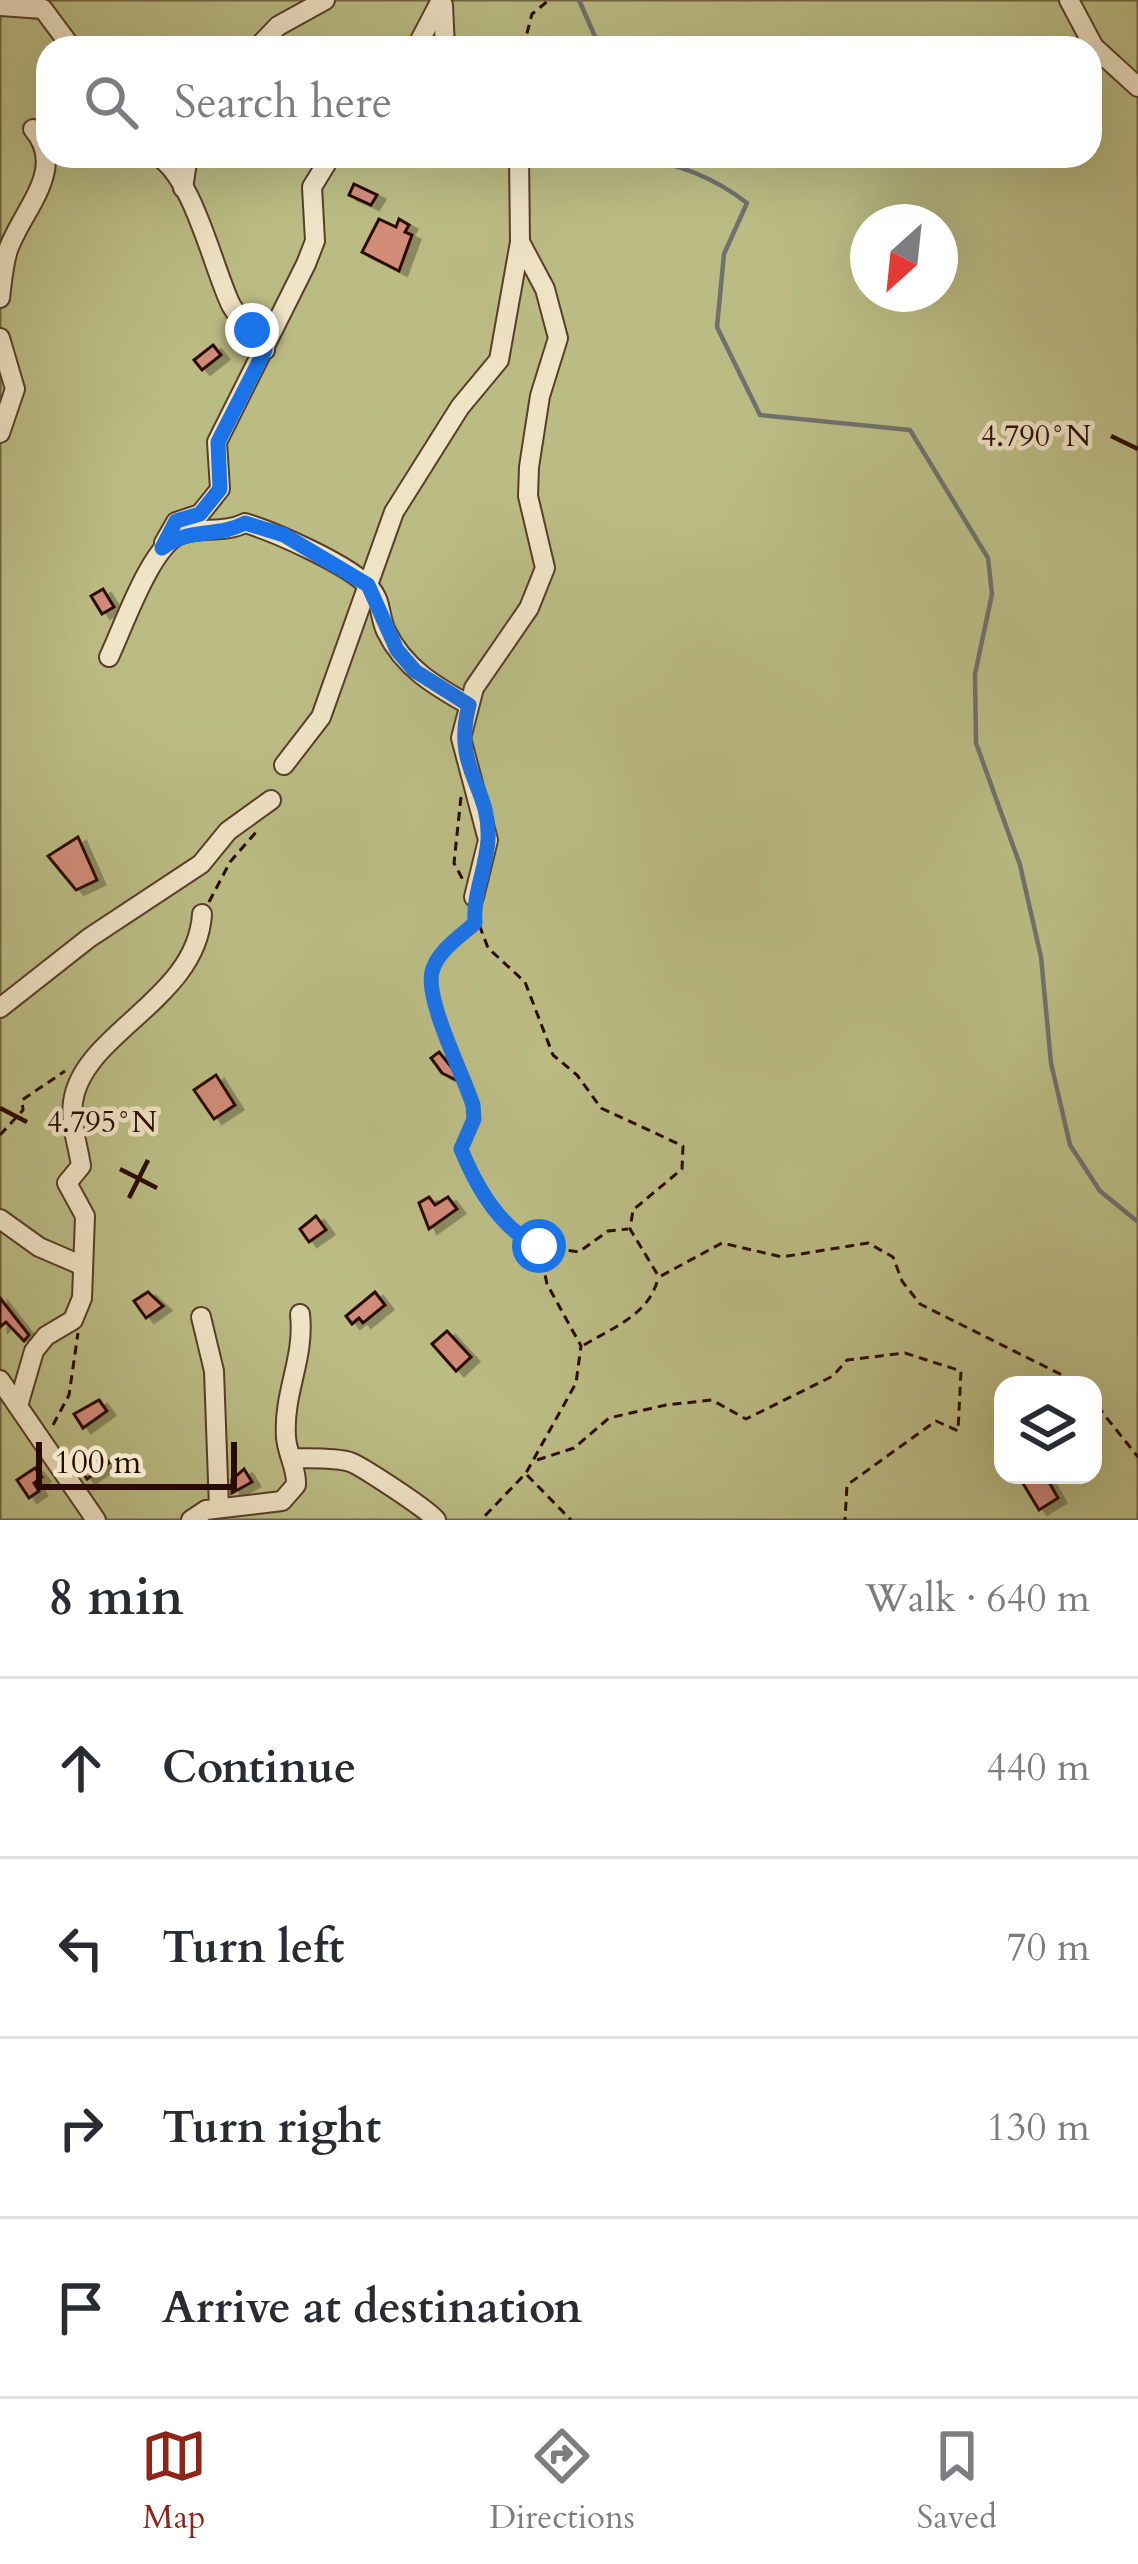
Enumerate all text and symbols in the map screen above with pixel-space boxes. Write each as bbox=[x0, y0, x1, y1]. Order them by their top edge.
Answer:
search box bbox=[36, 36, 1102, 168]
icon: search bbox=[78, 69, 144, 135]
text: Search here bbox=[174, 72, 392, 133]
north arrow bbox=[850, 204, 958, 312]
route end bbox=[225, 303, 279, 357]
text: 4.790°N bbox=[981, 416, 1091, 457]
text: 4.795°N bbox=[47, 1102, 157, 1143]
route start bbox=[512, 1219, 566, 1273]
map controls bbox=[994, 1376, 1102, 1484]
button: layers bbox=[994, 1376, 1102, 1484]
scale bar bbox=[36, 1436, 237, 1489]
text: 100 m bbox=[54, 1440, 141, 1485]
text: 8 min bbox=[48, 1563, 184, 1633]
text: Walk · 640 m bbox=[865, 1572, 1090, 1625]
icon: ahead bbox=[48, 1735, 114, 1801]
text: Continue bbox=[162, 1737, 356, 1798]
text: 440 m bbox=[987, 1741, 1090, 1794]
icon: left bbox=[48, 1915, 114, 1981]
text: Turn left bbox=[162, 1917, 344, 1978]
text: 70 m bbox=[1007, 1921, 1090, 1974]
icon: right bbox=[48, 2095, 114, 2161]
text: Turn right bbox=[162, 2097, 381, 2158]
text: 130 m bbox=[987, 2101, 1090, 2154]
icon: arrive bbox=[48, 2275, 114, 2341]
text: Arrive at destination bbox=[162, 2277, 582, 2338]
tab: Map bbox=[141, 2423, 207, 2540]
tab: Directions bbox=[489, 2423, 635, 2540]
tab: Saved bbox=[917, 2423, 997, 2540]

